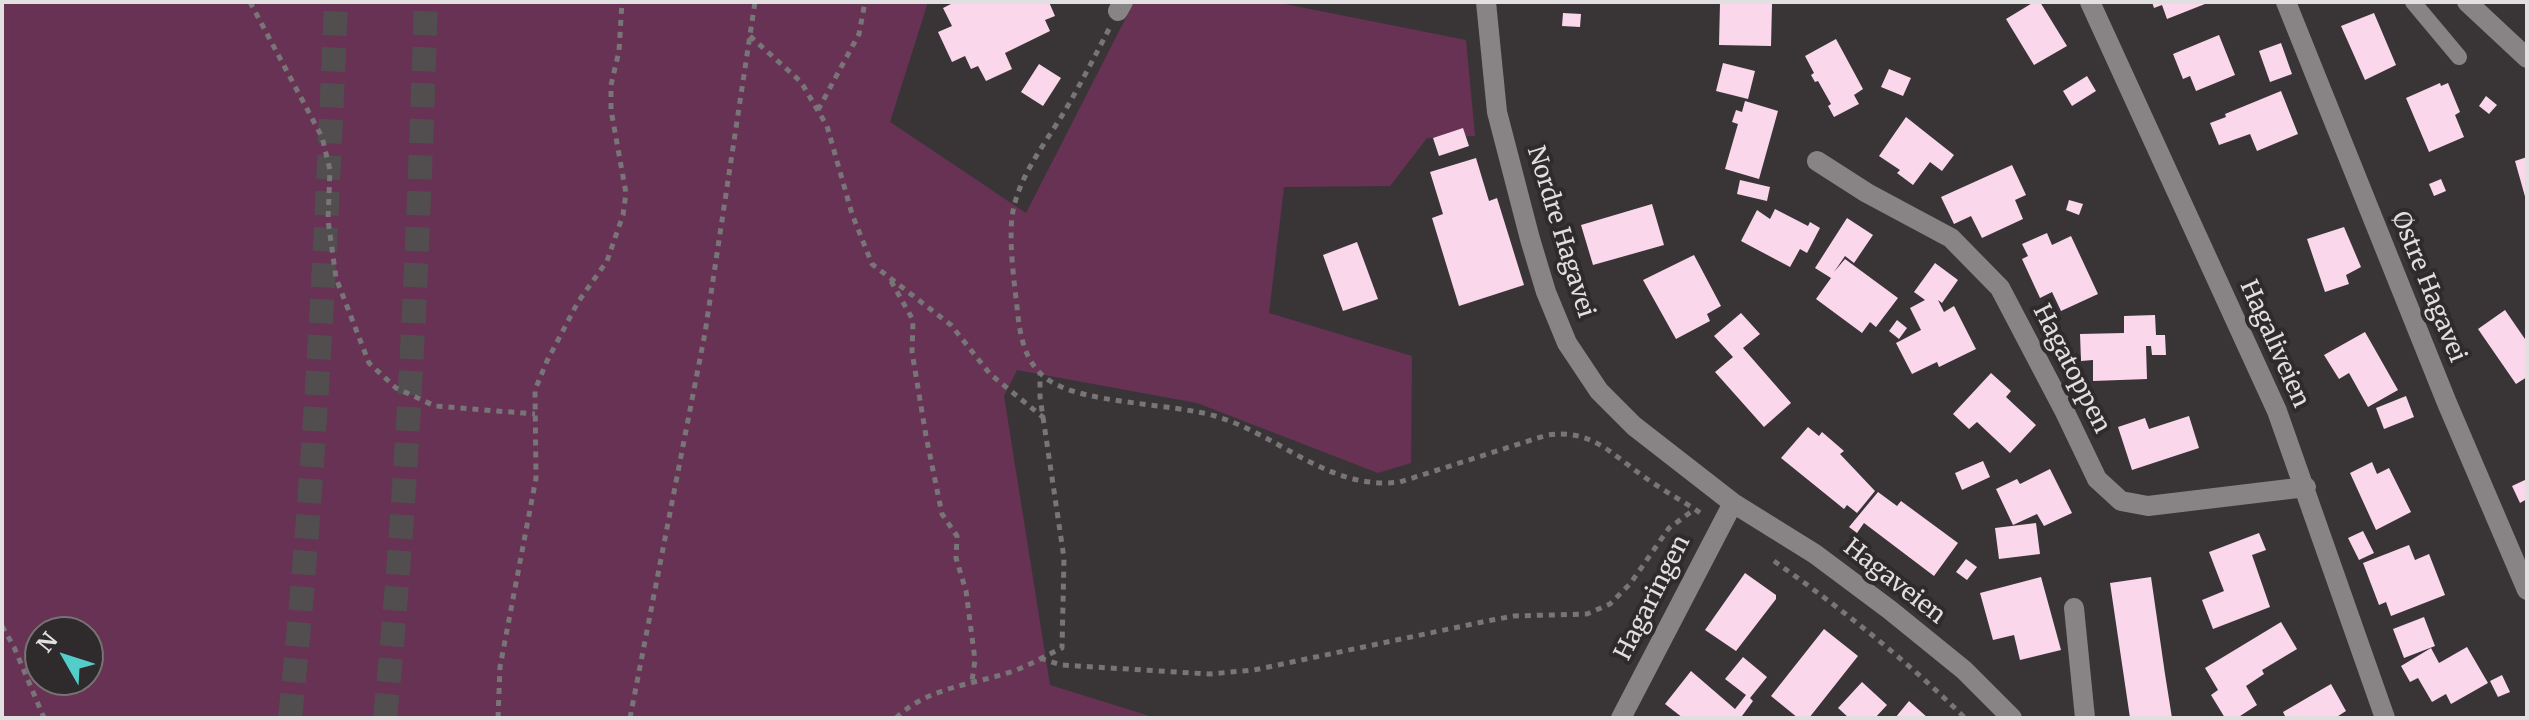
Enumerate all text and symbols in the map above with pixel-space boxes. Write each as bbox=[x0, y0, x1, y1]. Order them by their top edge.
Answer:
street label: Nordre Hagavei bbox=[1520, 143, 1600, 321]
street label: Østre Hagavei bbox=[2385, 208, 2471, 366]
street label: Hagaliveien bbox=[2233, 276, 2315, 412]
street label: Hagatoppen bbox=[2026, 300, 2116, 438]
street label: Hagaringen bbox=[1609, 531, 1697, 665]
street label: Hagaveien bbox=[1837, 533, 1951, 631]
north arrow bbox=[24, 616, 104, 696]
text: N bbox=[31, 627, 63, 658]

